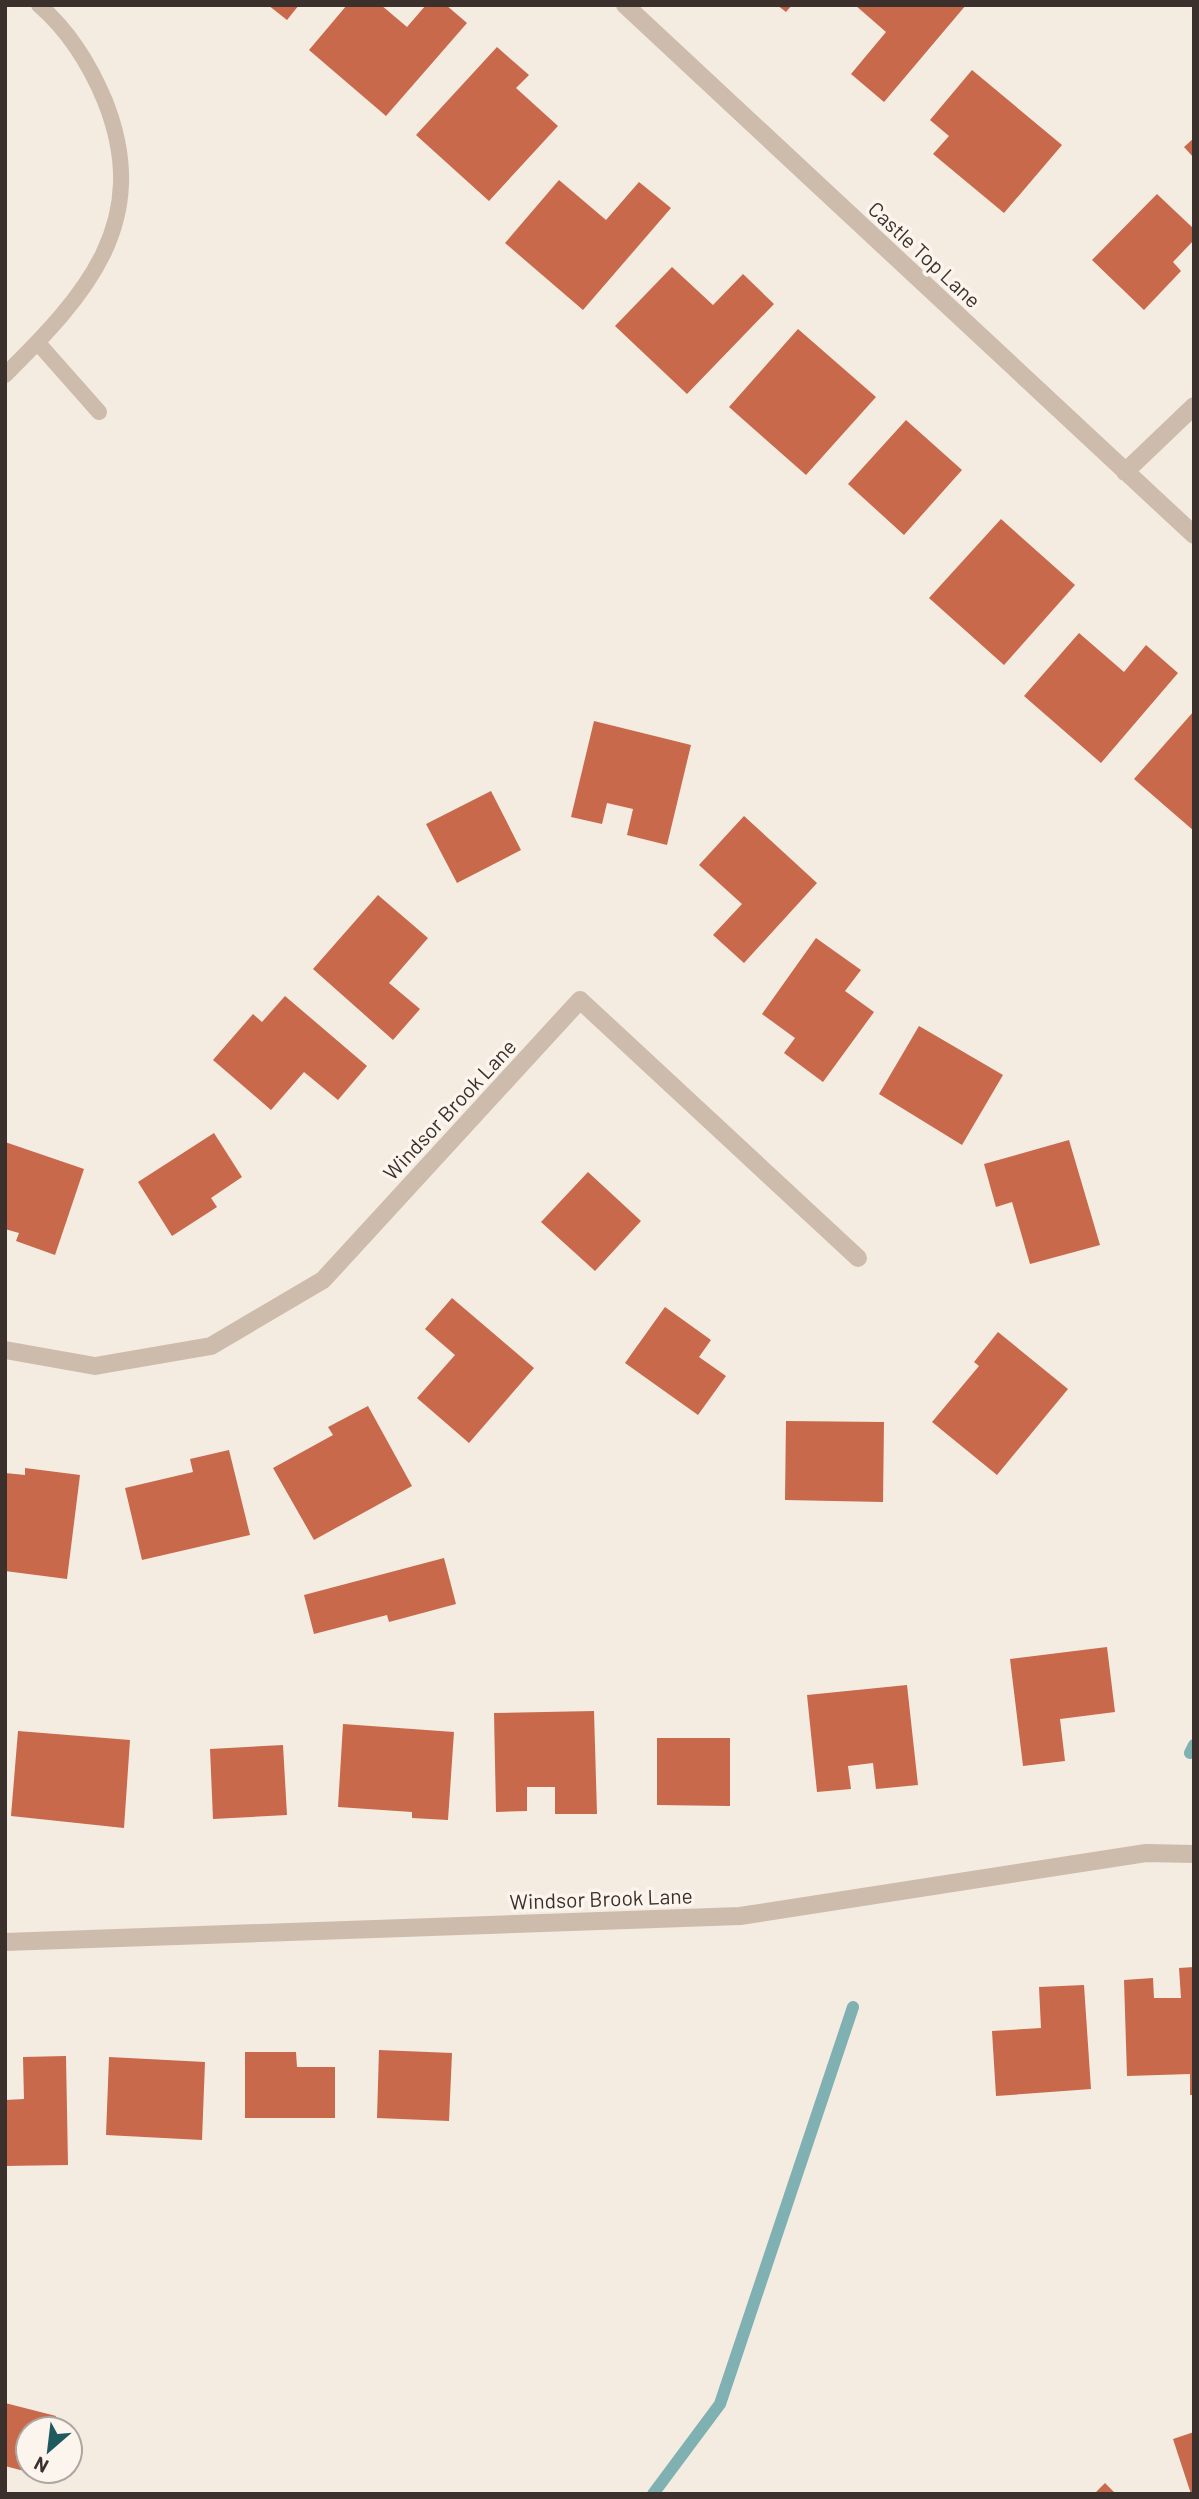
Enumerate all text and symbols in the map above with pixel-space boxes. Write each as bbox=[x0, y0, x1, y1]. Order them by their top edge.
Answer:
street label: Castle Top Lane bbox=[864, 196, 986, 312]
street label: Windsor Brook Lane bbox=[377, 1033, 521, 1185]
street label: Windsor Brook Lane bbox=[509, 1882, 693, 1914]
north arrow bbox=[14, 2415, 84, 2485]
text: N bbox=[30, 2452, 52, 2479]

